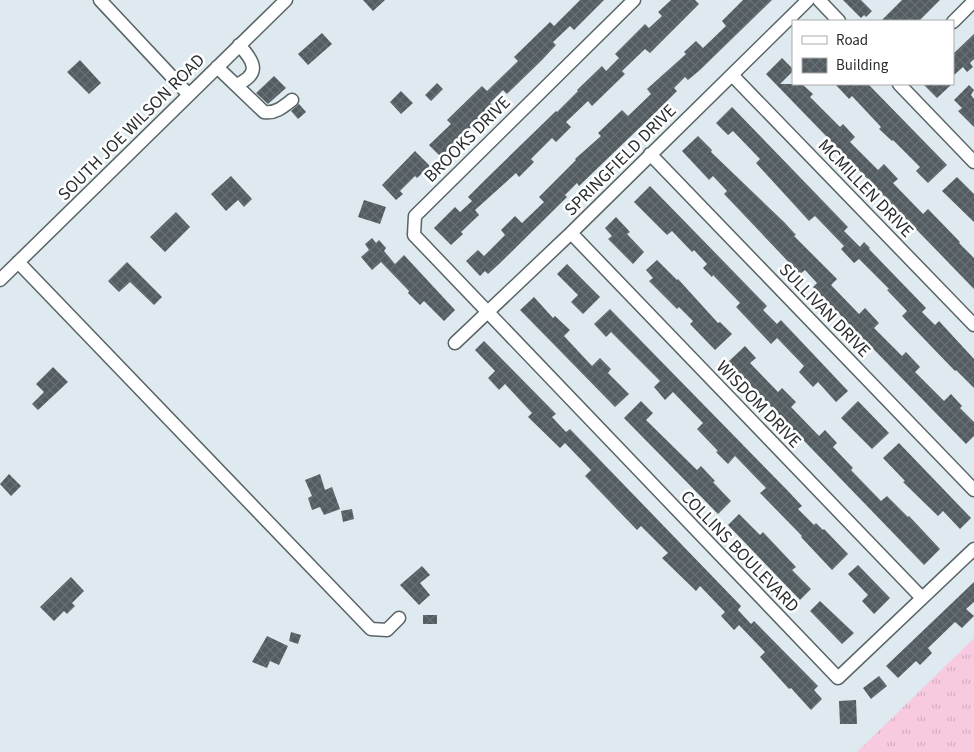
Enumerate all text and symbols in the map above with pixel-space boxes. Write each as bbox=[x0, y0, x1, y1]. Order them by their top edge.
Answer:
legend bbox=[792, 20, 954, 85]
text: Road bbox=[836, 30, 868, 51]
street label: SOUTH JOE WILSON ROAD bbox=[52, 48, 210, 206]
text: Building bbox=[836, 55, 889, 76]
street label: BROOKS DRIVE bbox=[419, 91, 516, 188]
street label: SPRINGFIELD DRIVE bbox=[559, 99, 682, 222]
street label: MCMILLEN DRIVE bbox=[812, 134, 919, 243]
street label: SULLIVAN DRIVE bbox=[773, 258, 876, 363]
street label: WISDOM DRIVE bbox=[710, 355, 807, 454]
street label: COLLINS BOULEVARD bbox=[675, 485, 805, 618]

